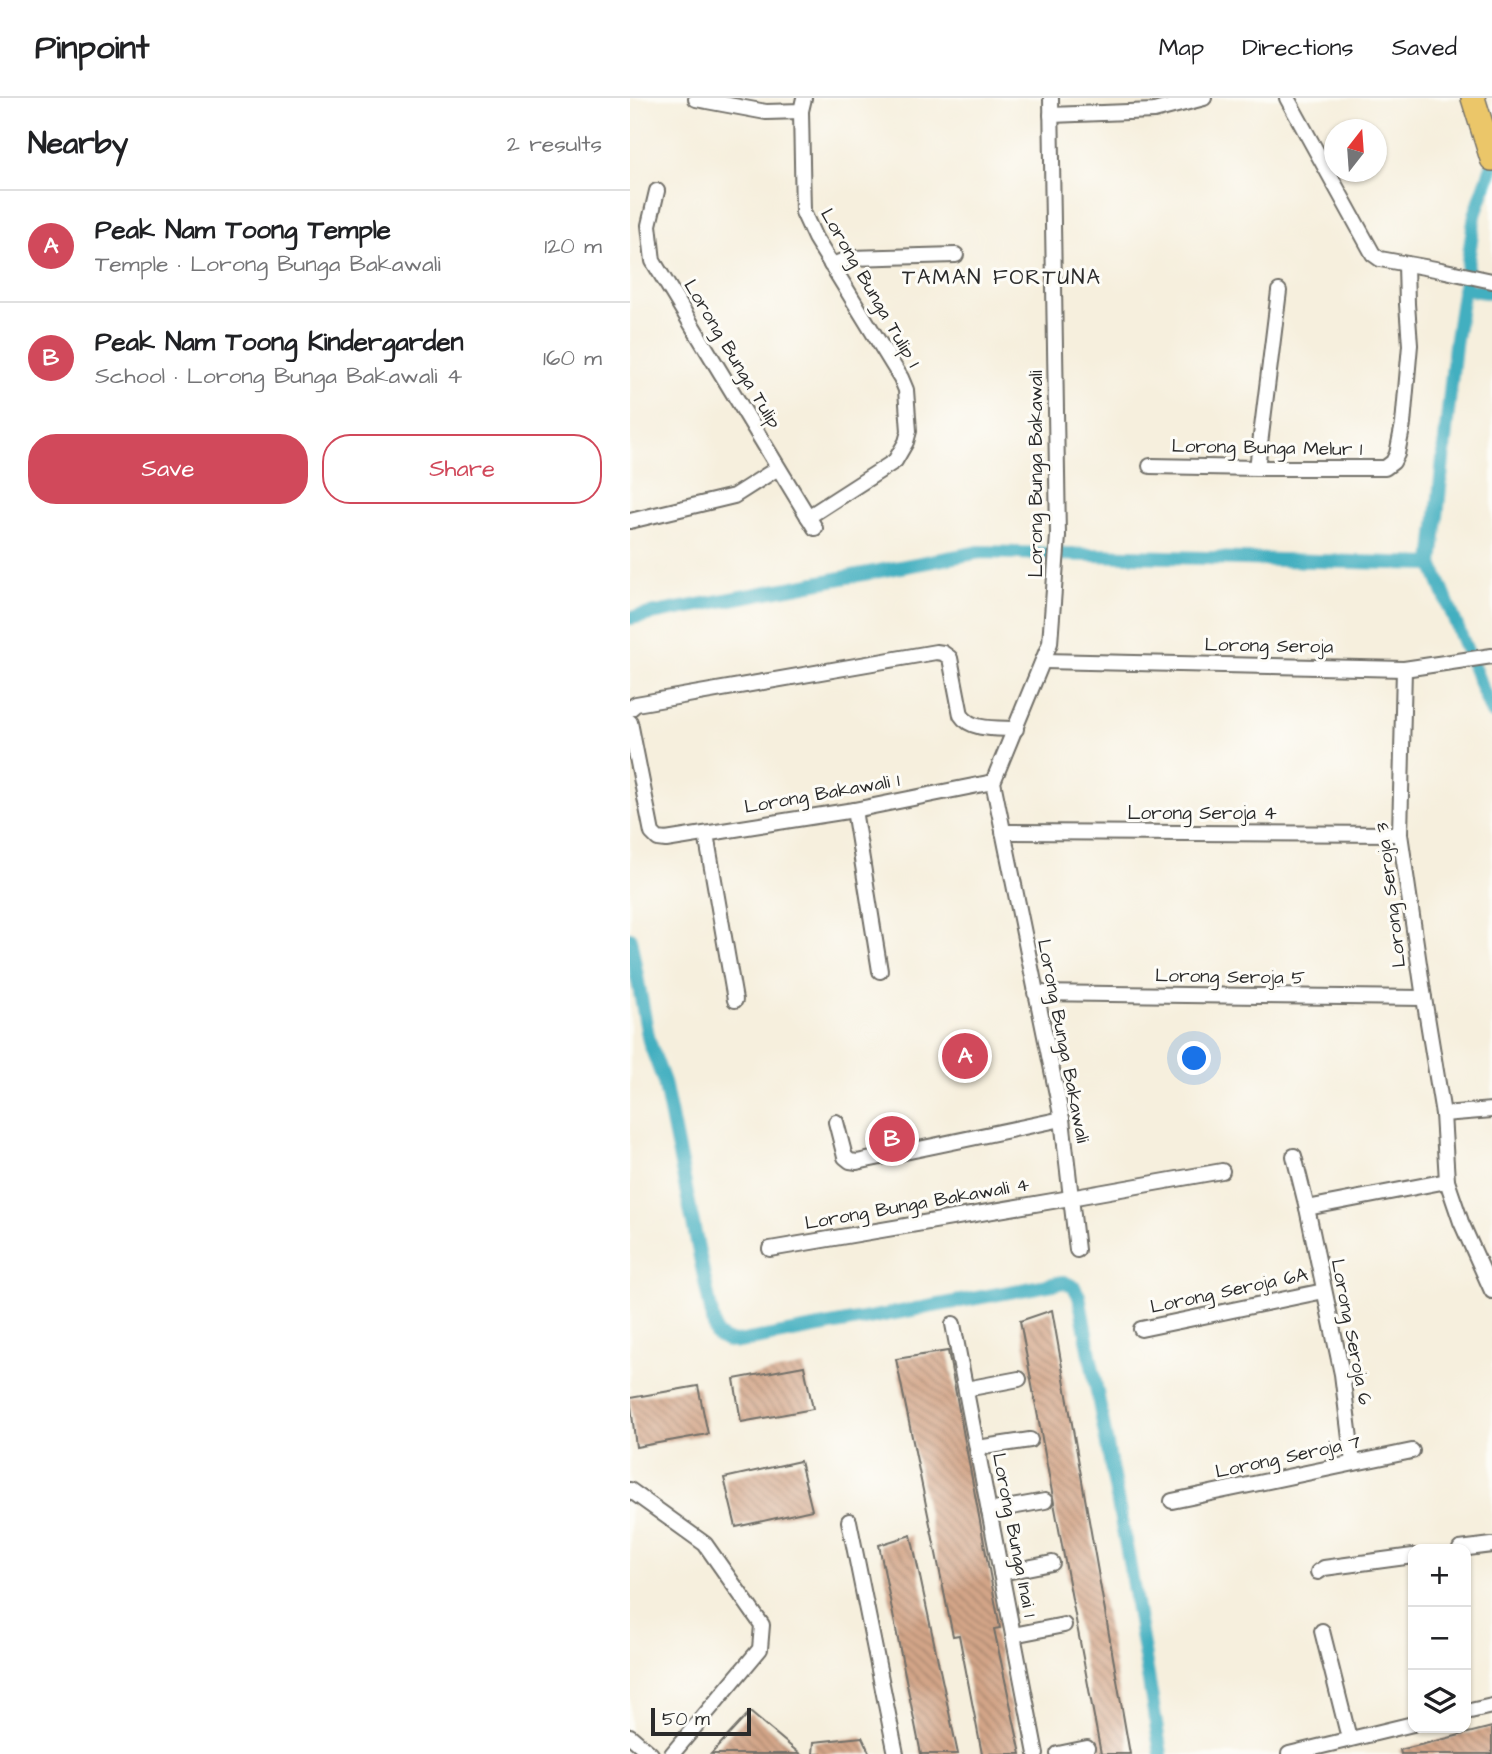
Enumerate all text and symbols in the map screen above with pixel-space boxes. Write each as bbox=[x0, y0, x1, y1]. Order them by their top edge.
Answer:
text: Pinpoint bbox=[35, 25, 149, 71]
text: Map bbox=[1159, 31, 1204, 65]
text: Directions bbox=[1242, 31, 1354, 65]
text: Saved bbox=[1392, 31, 1457, 65]
north arrow bbox=[1324, 119, 1387, 182]
text: Nearby bbox=[28, 123, 128, 165]
text: 2 results bbox=[507, 128, 602, 160]
street label: Lorong Bunga Tulip 1 bbox=[813, 203, 927, 374]
text: Peak Nam Toong Temple bbox=[95, 212, 391, 248]
text: A bbox=[44, 230, 58, 262]
text: 120 m bbox=[544, 230, 602, 262]
text: Temple · Lorong Bunga Bakawali bbox=[95, 248, 441, 280]
district label: TAMAN FORTUNA bbox=[902, 263, 1102, 292]
street label: Lorong Bunga Tulip bbox=[676, 274, 787, 435]
text: Peak Nam Toong Kindergarden bbox=[95, 324, 464, 360]
text: B bbox=[43, 342, 59, 374]
text: 160 m bbox=[543, 342, 602, 374]
text: School · Lorong Bunga Bakawali 4 bbox=[95, 360, 462, 392]
street label: Lorong Bunga Bakawali bbox=[1023, 370, 1051, 578]
street label: Lorong Bunga Melur 1 bbox=[1171, 433, 1363, 464]
button: Save bbox=[28, 434, 308, 504]
button: Share bbox=[322, 434, 602, 504]
street label: Lorong Seroja bbox=[1204, 631, 1334, 662]
street label: Lorong Bakawali 1 bbox=[742, 767, 903, 822]
street label: Lorong Seroja 4 bbox=[1127, 800, 1277, 828]
street label: Lorong Seroja 3 bbox=[1369, 821, 1414, 969]
street label: Lorong Bunga Bakawali bbox=[1029, 937, 1096, 1146]
street label: Lorong Seroja 5 bbox=[1155, 962, 1306, 993]
pin: A bbox=[942, 1030, 988, 1082]
your location bbox=[1177, 1041, 1211, 1075]
pin: B bbox=[869, 1113, 915, 1165]
street label: Lorong Bunga Bakawali 4 bbox=[803, 1171, 1032, 1238]
street label: Lorong Seroja 6 bbox=[1323, 1257, 1378, 1408]
street label: Lorong Seroja 6A bbox=[1148, 1261, 1310, 1322]
street label: Lorong Seroja 7 bbox=[1213, 1428, 1364, 1487]
street label: Lorong Bunga Inai 1 bbox=[984, 1451, 1043, 1620]
map controls bbox=[1408, 1544, 1471, 1733]
button: + bbox=[1408, 1544, 1471, 1607]
button: − bbox=[1408, 1607, 1471, 1670]
button: layers bbox=[1408, 1670, 1471, 1733]
scale bar bbox=[651, 1705, 751, 1737]
text: 50 m bbox=[662, 1706, 710, 1733]

